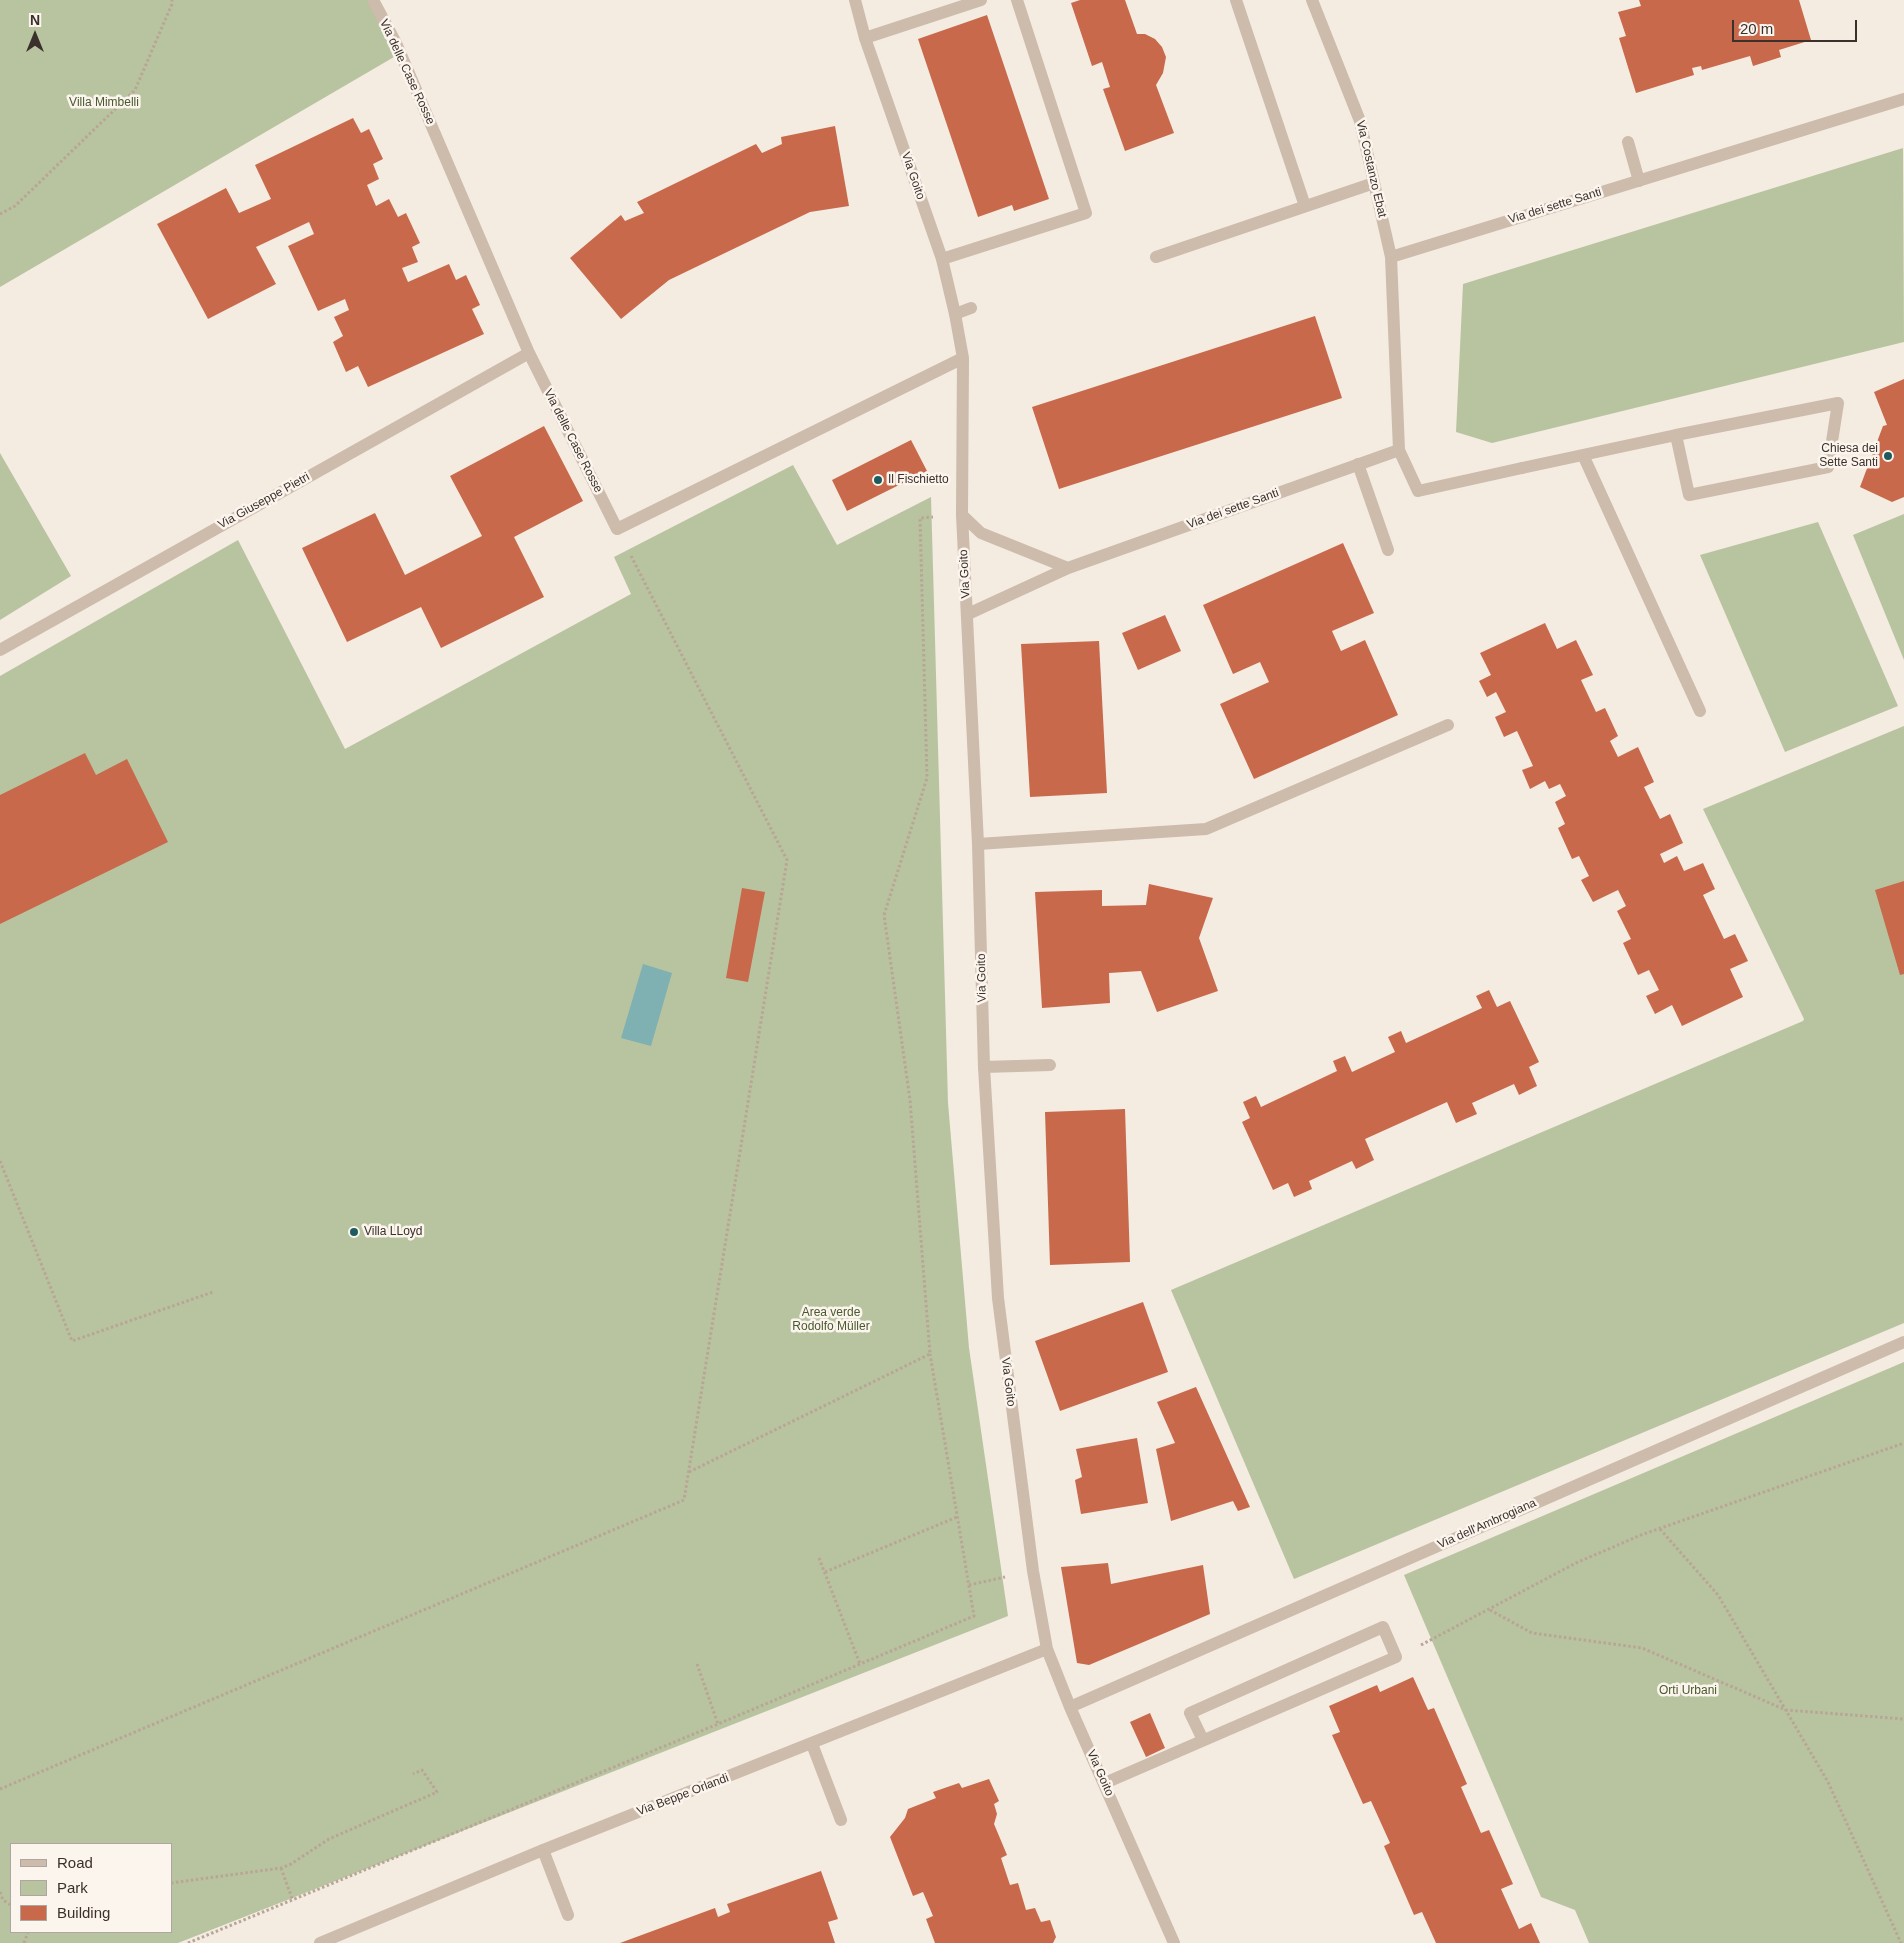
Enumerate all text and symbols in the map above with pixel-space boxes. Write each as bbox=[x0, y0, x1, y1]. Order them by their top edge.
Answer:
north arrow bbox=[10, 10, 60, 60]
scale bar bbox=[1734, 10, 1859, 42]
text: N bbox=[30, 12, 40, 28]
street label: Via delle Case Rosse bbox=[376, 17, 438, 127]
text: 20 m bbox=[1740, 20, 1773, 37]
park label: Villa Mimbelli bbox=[69, 96, 139, 110]
street label: Via Costanzo Ebat bbox=[1353, 119, 1389, 219]
street label: Via Goito bbox=[898, 150, 928, 202]
street label: Via dei sette Santi bbox=[1507, 185, 1603, 227]
street label: Via delle Case Rosse bbox=[541, 387, 605, 495]
place label: Chiesa dei Sette Santi bbox=[1819, 442, 1878, 470]
marker: Chiesa dei Sette Santi bbox=[1882, 450, 1894, 462]
street label: Via Giuseppe Pietri bbox=[216, 470, 312, 532]
place label: Il Fischietto bbox=[888, 473, 949, 487]
marker: Il Fischietto bbox=[872, 474, 884, 486]
street label: Via dei sette Santi bbox=[1185, 486, 1281, 532]
street label: Via Goito bbox=[957, 549, 973, 599]
street label: Via Goito bbox=[974, 953, 990, 1003]
place label: Villa LLoyd bbox=[364, 1225, 422, 1239]
marker: Villa LLoyd bbox=[348, 1226, 360, 1238]
park label: Area verde Rodolfo Müller bbox=[792, 1306, 870, 1334]
street label: Via Goito bbox=[998, 1357, 1018, 1407]
street label: Via dell'Ambrogiana bbox=[1436, 1496, 1538, 1552]
park label: Orti Urbani bbox=[1659, 1684, 1717, 1698]
street label: Via Goito bbox=[1083, 1748, 1117, 1798]
street label: Via Beppe Orlandi bbox=[635, 1771, 731, 1819]
legend bbox=[10, 1843, 172, 1933]
text: Road bbox=[57, 1854, 93, 1871]
text: Park bbox=[57, 1879, 88, 1896]
text: Building bbox=[57, 1904, 110, 1921]

